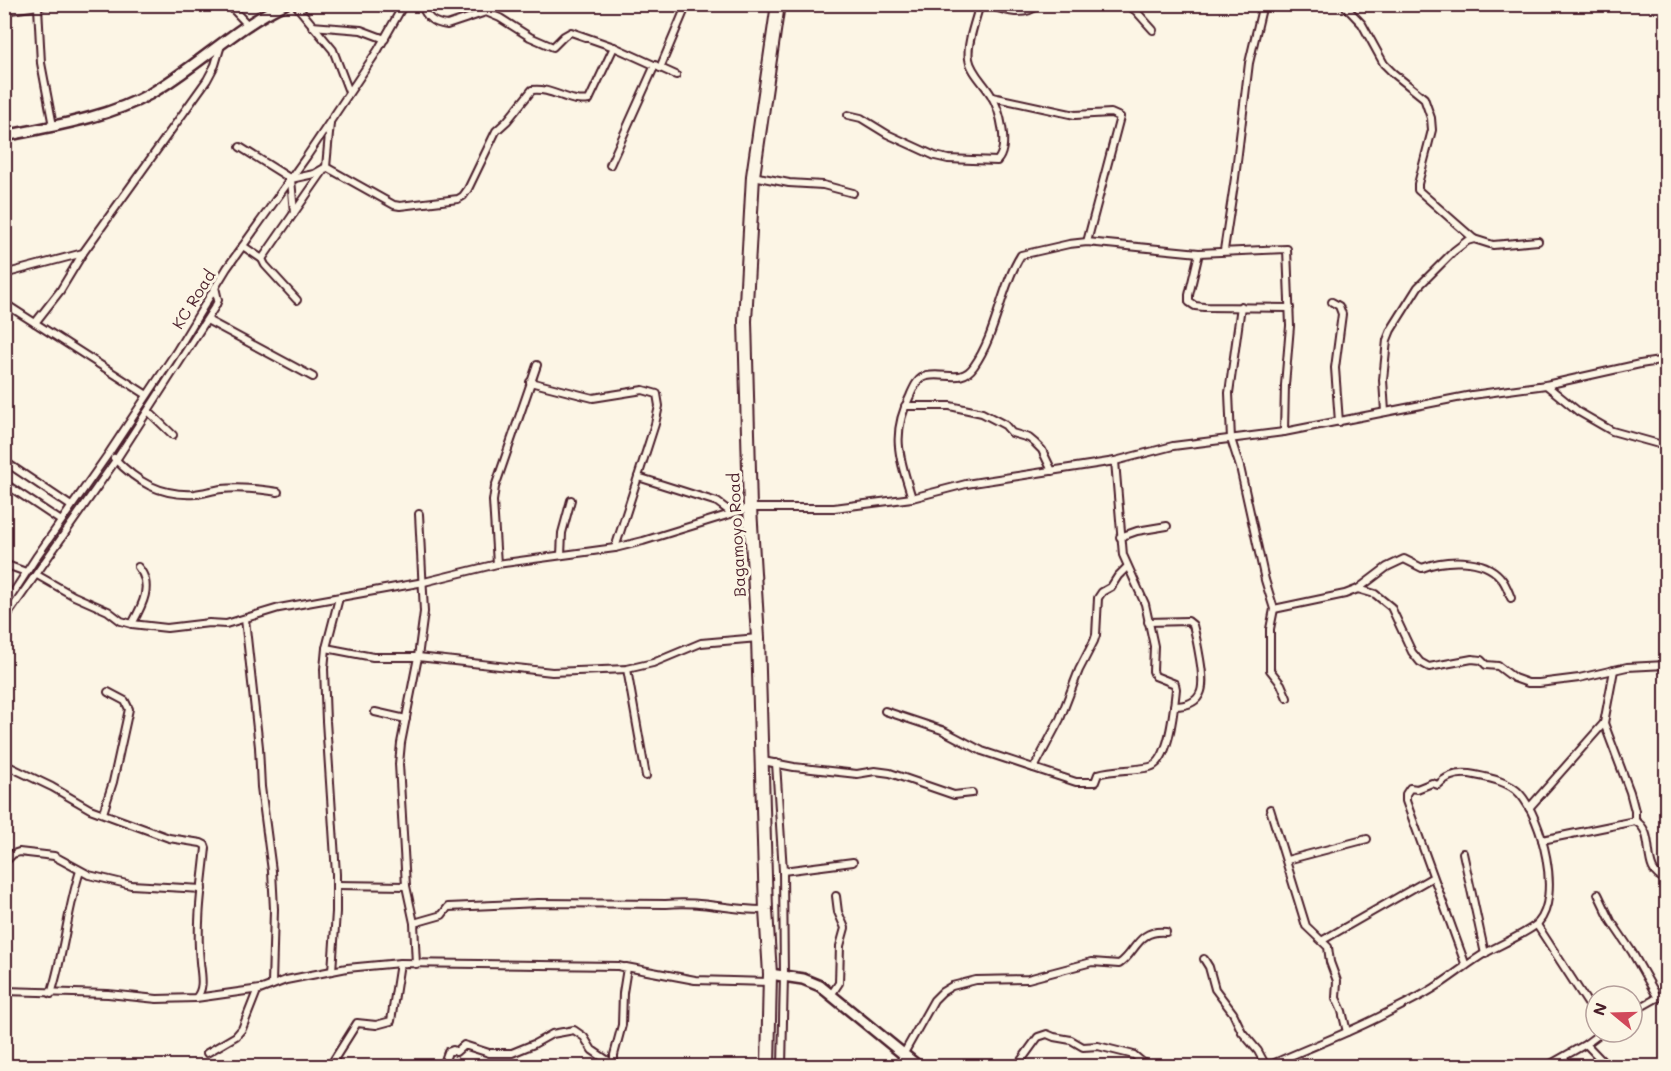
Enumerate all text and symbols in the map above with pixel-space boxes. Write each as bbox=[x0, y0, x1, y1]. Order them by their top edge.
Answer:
street label: KC Road bbox=[167, 265, 219, 333]
street label: Bagamoyo Road bbox=[722, 472, 750, 598]
north arrow bbox=[1584, 984, 1644, 1044]
text: N bbox=[1587, 1000, 1611, 1018]

